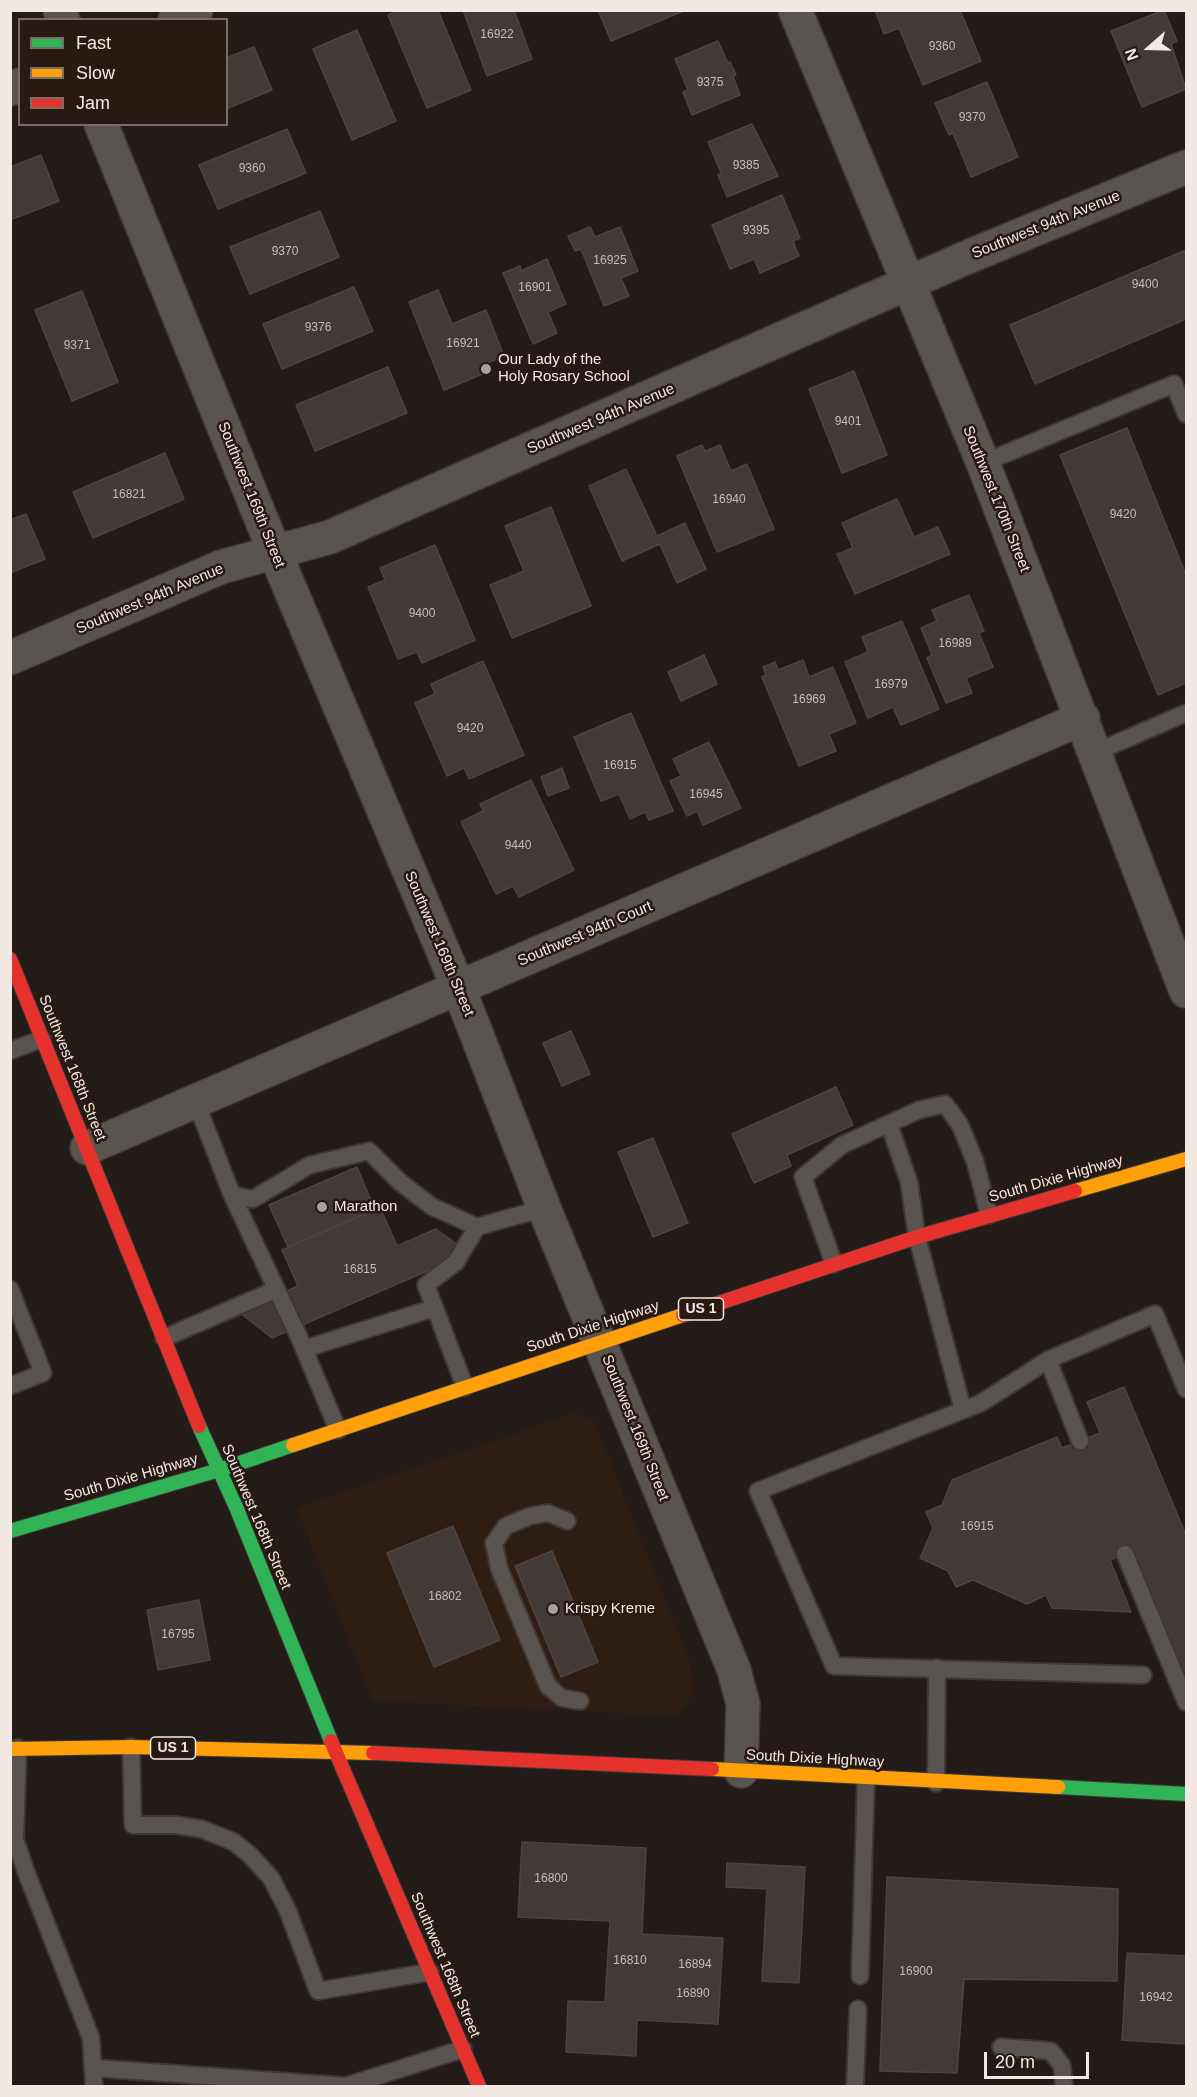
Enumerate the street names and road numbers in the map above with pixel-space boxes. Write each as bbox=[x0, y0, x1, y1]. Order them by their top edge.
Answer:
street label: Southwest 94th Avenue bbox=[969, 187, 1123, 263]
street label: Southwest 94th Avenue bbox=[525, 380, 677, 458]
street label: Southwest 169th Street bbox=[213, 419, 289, 571]
street label: Southwest 170th Street bbox=[958, 423, 1034, 575]
street label: Southwest 94th Avenue bbox=[74, 560, 226, 638]
street label: Southwest 169th Street bbox=[400, 869, 478, 1019]
street label: Southwest 94th Court bbox=[515, 898, 655, 970]
street label: Southwest 168th Street bbox=[34, 992, 110, 1144]
street label: South Dixie Highway bbox=[987, 1151, 1125, 1207]
street label: South Dixie Highway bbox=[524, 1297, 662, 1357]
road number: US 1 bbox=[678, 1298, 724, 1320]
street label: Southwest 169th Street bbox=[597, 1352, 673, 1504]
street label: Southwest 168th Street bbox=[217, 1442, 295, 1592]
street label: South Dixie Highway bbox=[62, 1450, 200, 1506]
road number: US 1 bbox=[150, 1737, 195, 1759]
street label: South Dixie Highway bbox=[745, 1746, 885, 1772]
street label: Southwest 168th Street bbox=[406, 1890, 484, 2040]

